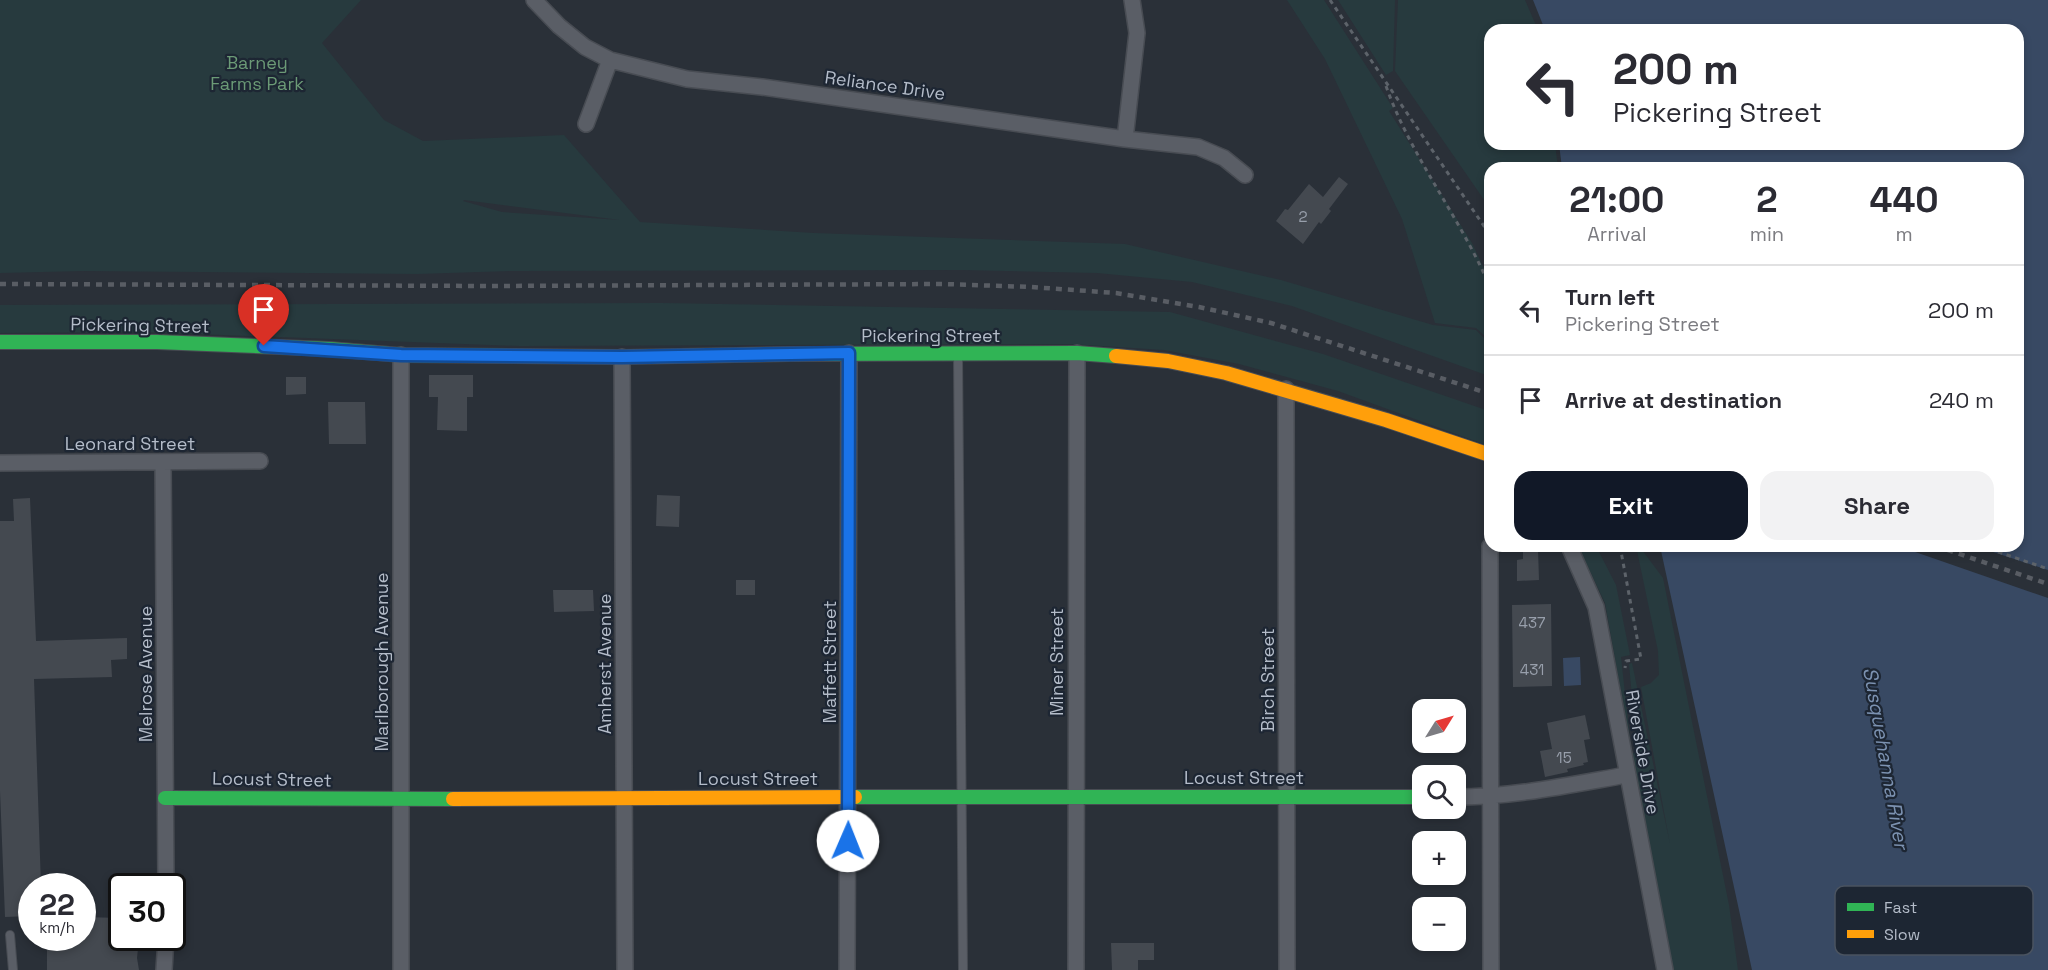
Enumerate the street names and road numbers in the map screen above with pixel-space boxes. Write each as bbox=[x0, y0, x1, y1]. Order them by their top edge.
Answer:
street label: Reliance Drive bbox=[823, 65, 947, 105]
street label: Pickering Street bbox=[70, 312, 210, 338]
street label: Pickering Street bbox=[861, 324, 1001, 347]
street label: Leonard Street bbox=[65, 432, 195, 455]
street label: Marlborough Avenue bbox=[370, 573, 393, 751]
street label: Amherst Avenue bbox=[593, 594, 616, 734]
street label: Maffett Street bbox=[818, 600, 841, 724]
street label: Melrose Avenue bbox=[134, 606, 157, 742]
street label: Miner Street bbox=[1045, 608, 1068, 716]
street label: Birch Street bbox=[1256, 628, 1279, 732]
street label: Riverside Drive bbox=[1621, 688, 1665, 816]
street label: Locust Street bbox=[212, 766, 332, 792]
street label: Locust Street bbox=[1184, 766, 1304, 789]
street label: Locust Street bbox=[698, 767, 818, 790]

